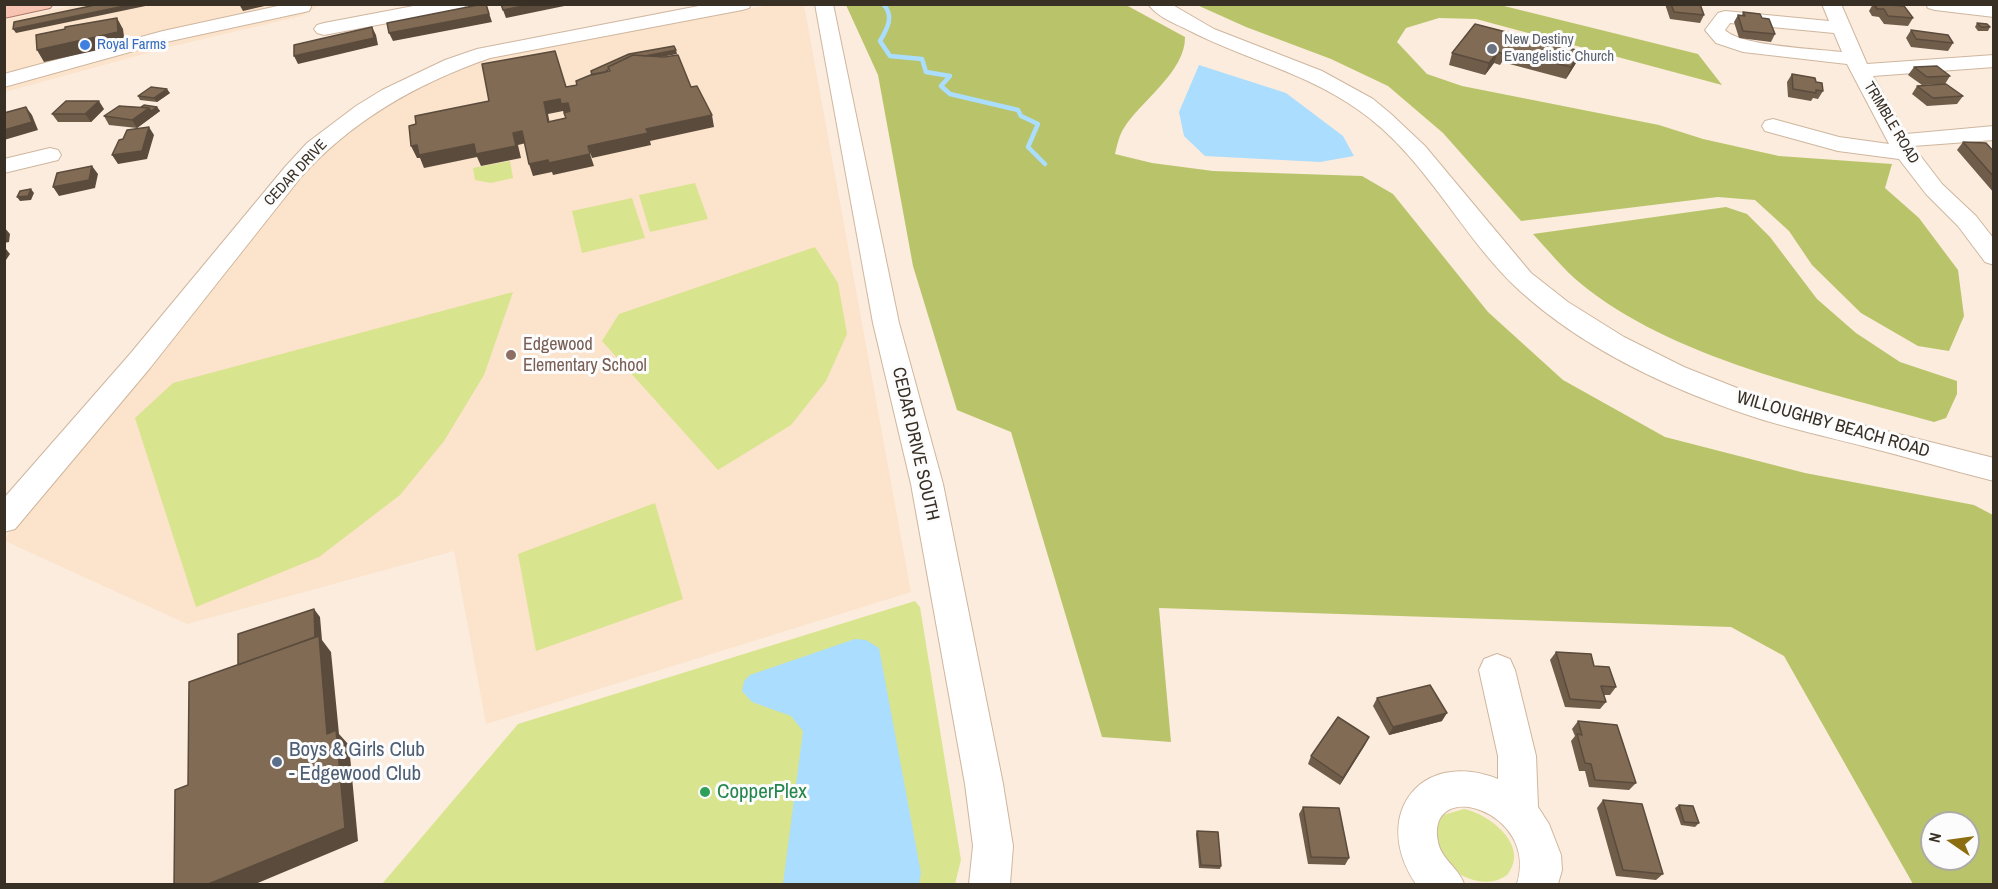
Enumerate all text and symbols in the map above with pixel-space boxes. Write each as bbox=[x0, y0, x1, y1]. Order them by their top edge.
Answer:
place label: New Destiny Evangelistic Church bbox=[1504, 31, 1614, 66]
place label: Royal Farms bbox=[97, 36, 166, 54]
marker: Royal Farms bbox=[78, 38, 92, 52]
marker: New Destiny Evangelistic Church bbox=[1485, 42, 1499, 56]
street label: TRIMBLE ROAD bbox=[1860, 79, 1922, 167]
street label: CEDAR DRIVE bbox=[261, 136, 331, 210]
place label: Edgewood Elementary School bbox=[523, 334, 647, 376]
marker: Edgewood Elementary School bbox=[504, 348, 518, 362]
street label: CEDAR DRIVE SOUTH bbox=[887, 365, 943, 523]
street label: WILLOUGHBY BEACH ROAD bbox=[1734, 387, 1932, 463]
place label: Boys & Girls Club - Edgewood Club bbox=[289, 737, 425, 787]
marker: Boys & Girls Club - Edgewood Club bbox=[270, 755, 284, 769]
place label: CopperPlex bbox=[717, 779, 807, 805]
marker: CopperPlex bbox=[698, 785, 712, 799]
north arrow bbox=[1920, 811, 1980, 871]
text: N bbox=[1923, 830, 1946, 845]

